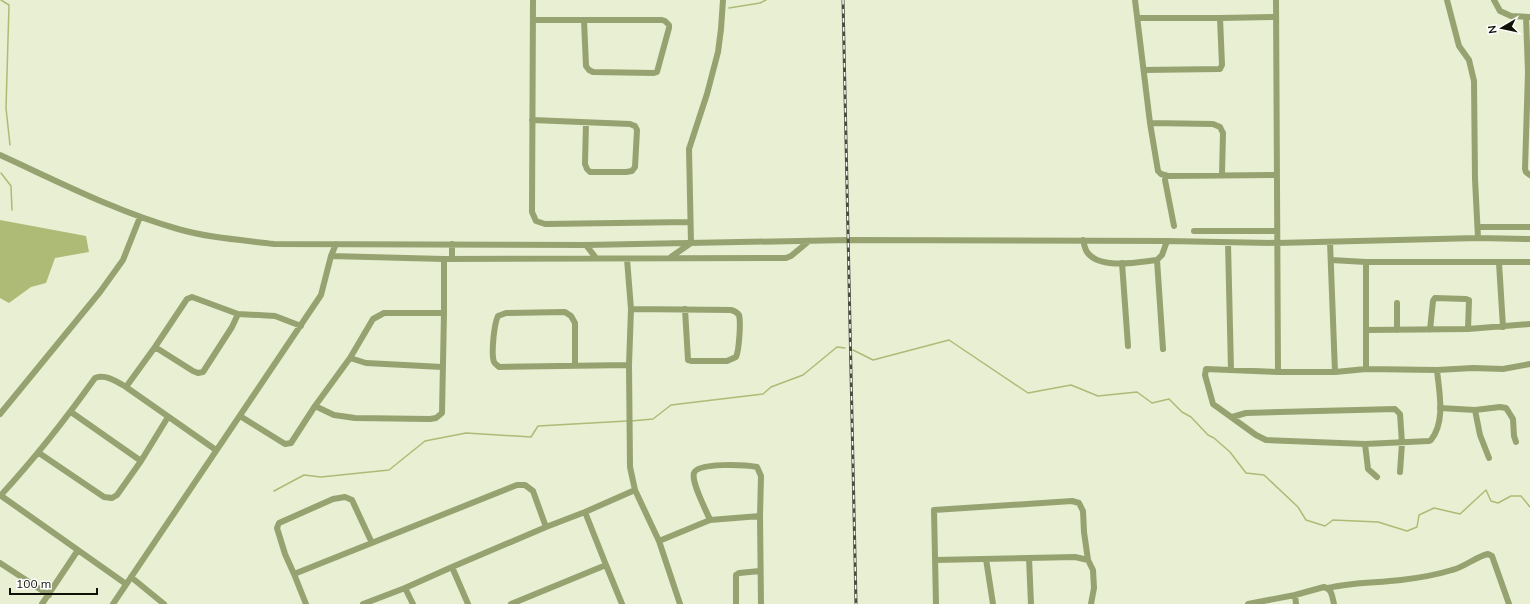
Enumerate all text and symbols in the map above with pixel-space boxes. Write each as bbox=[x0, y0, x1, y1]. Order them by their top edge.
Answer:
north arrow bbox=[1482, 8, 1522, 48]
text: N bbox=[1485, 24, 1500, 35]
scale bar bbox=[10, 570, 97, 596]
text: 100 m bbox=[16, 576, 51, 591]

